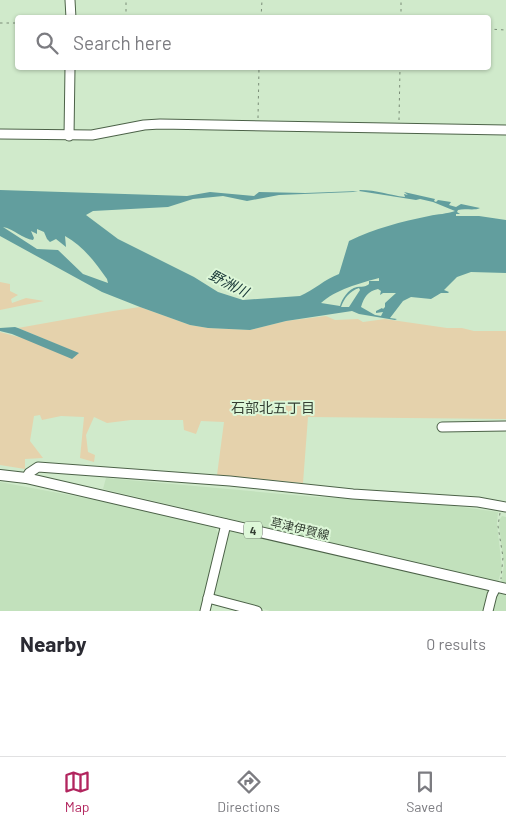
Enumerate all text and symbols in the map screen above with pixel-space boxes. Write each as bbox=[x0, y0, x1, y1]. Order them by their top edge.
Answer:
search box bbox=[15, 15, 491, 70]
icon: search bbox=[33, 29, 61, 57]
text: Search here bbox=[73, 31, 172, 54]
water label: 野洲川 bbox=[206, 266, 253, 301]
district label: 石部北五丁目 bbox=[231, 399, 315, 416]
street label: 草津伊賀線 bbox=[269, 514, 331, 542]
road number: 4 bbox=[244, 522, 262, 538]
text: Nearby bbox=[20, 631, 86, 656]
text: 0 results bbox=[426, 634, 486, 653]
tab: Map bbox=[63, 768, 91, 815]
tab: Directions bbox=[217, 768, 280, 815]
tab: Saved bbox=[406, 768, 443, 815]

